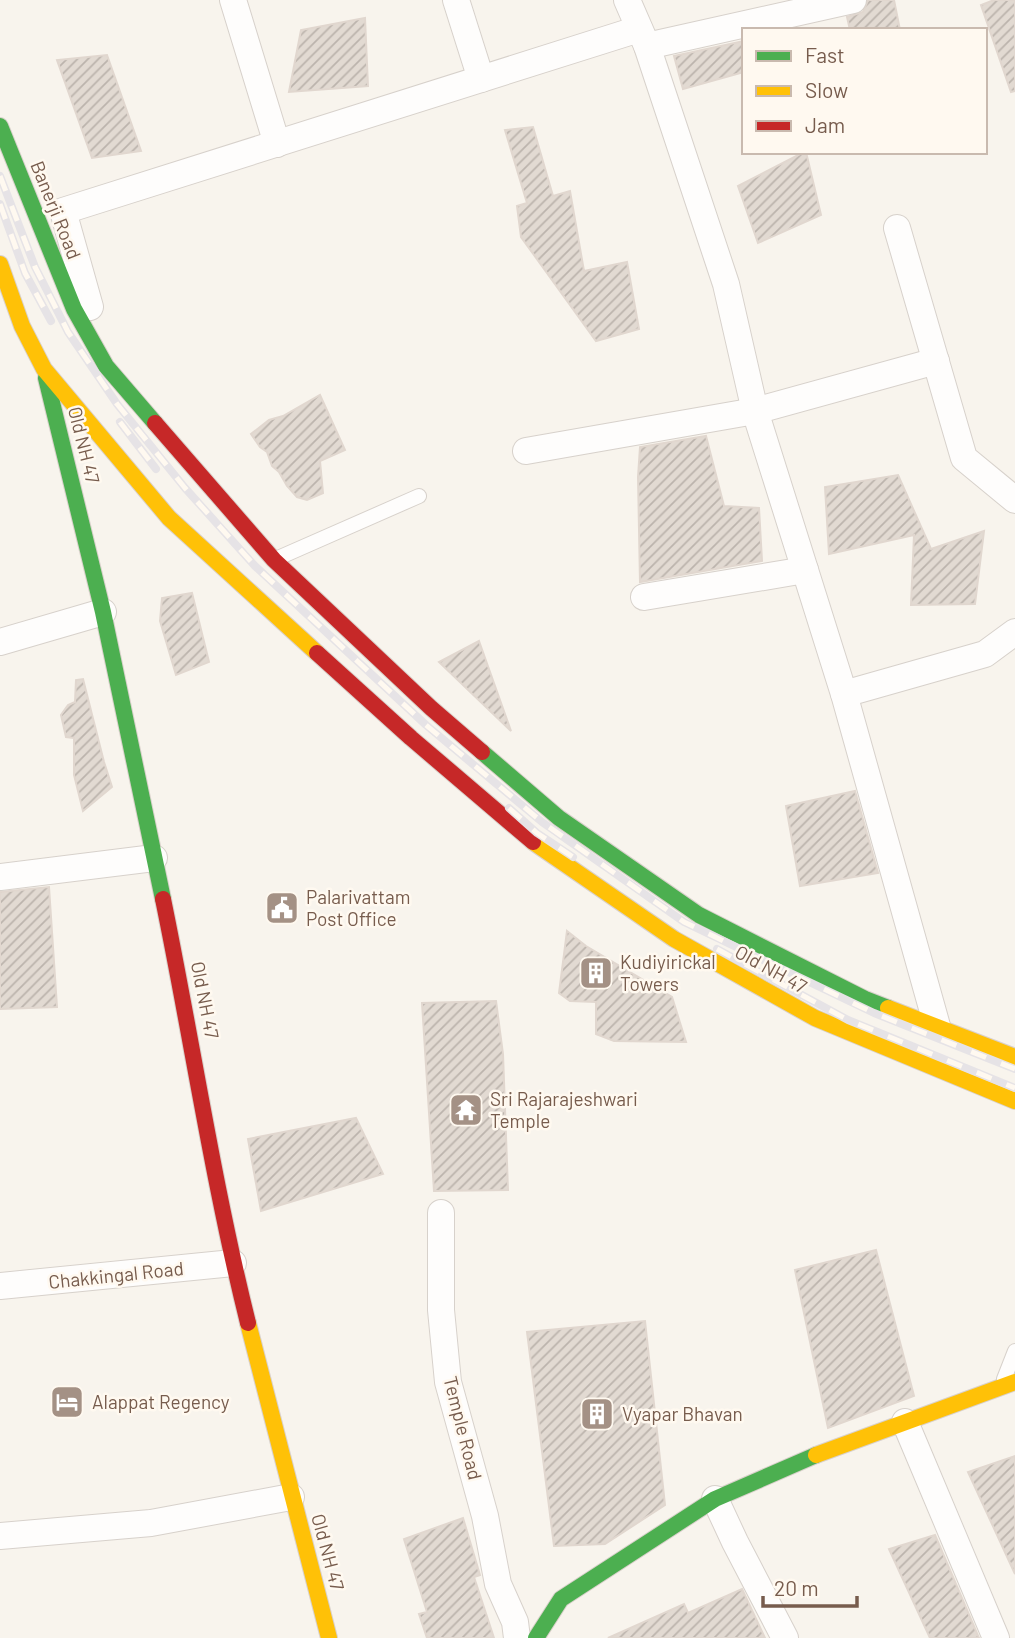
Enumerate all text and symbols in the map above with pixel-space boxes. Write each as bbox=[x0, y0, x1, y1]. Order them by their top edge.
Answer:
legend bbox=[742, 28, 987, 154]
text: Fast bbox=[805, 42, 845, 67]
text: Slow bbox=[805, 77, 848, 102]
text: Jam bbox=[805, 112, 845, 137]
street label: Banerji Road bbox=[26, 157, 87, 262]
street label: Old NH 47 bbox=[64, 404, 105, 486]
place label: Palarivattam Post Office bbox=[306, 885, 410, 930]
public building icon: Palarivattam Post Office bbox=[263, 889, 301, 927]
street label: Old NH 47 bbox=[731, 940, 811, 998]
place label: Kudiyirickal Towers bbox=[620, 950, 716, 995]
building icon: Kudiyirickal Towers bbox=[577, 954, 615, 992]
street label: Old NH 47 bbox=[187, 959, 224, 1041]
place label: Sri Rajarajeshwari Temple bbox=[490, 1087, 638, 1132]
temple icon: Sri Rajarajeshwari Temple bbox=[447, 1091, 485, 1129]
street label: Chakkingal Road bbox=[47, 1256, 185, 1293]
street label: Temple Road bbox=[439, 1374, 487, 1482]
hotel icon: Alappat Regency bbox=[48, 1383, 86, 1421]
place label: Alappat Regency bbox=[92, 1390, 230, 1413]
building icon: Vyapar Bhavan bbox=[578, 1395, 616, 1433]
place label: Vyapar Bhavan bbox=[622, 1402, 743, 1425]
street label: Old NH 47 bbox=[307, 1511, 350, 1593]
scale bar bbox=[763, 1564, 858, 1608]
text: 20 m bbox=[774, 1575, 819, 1600]

